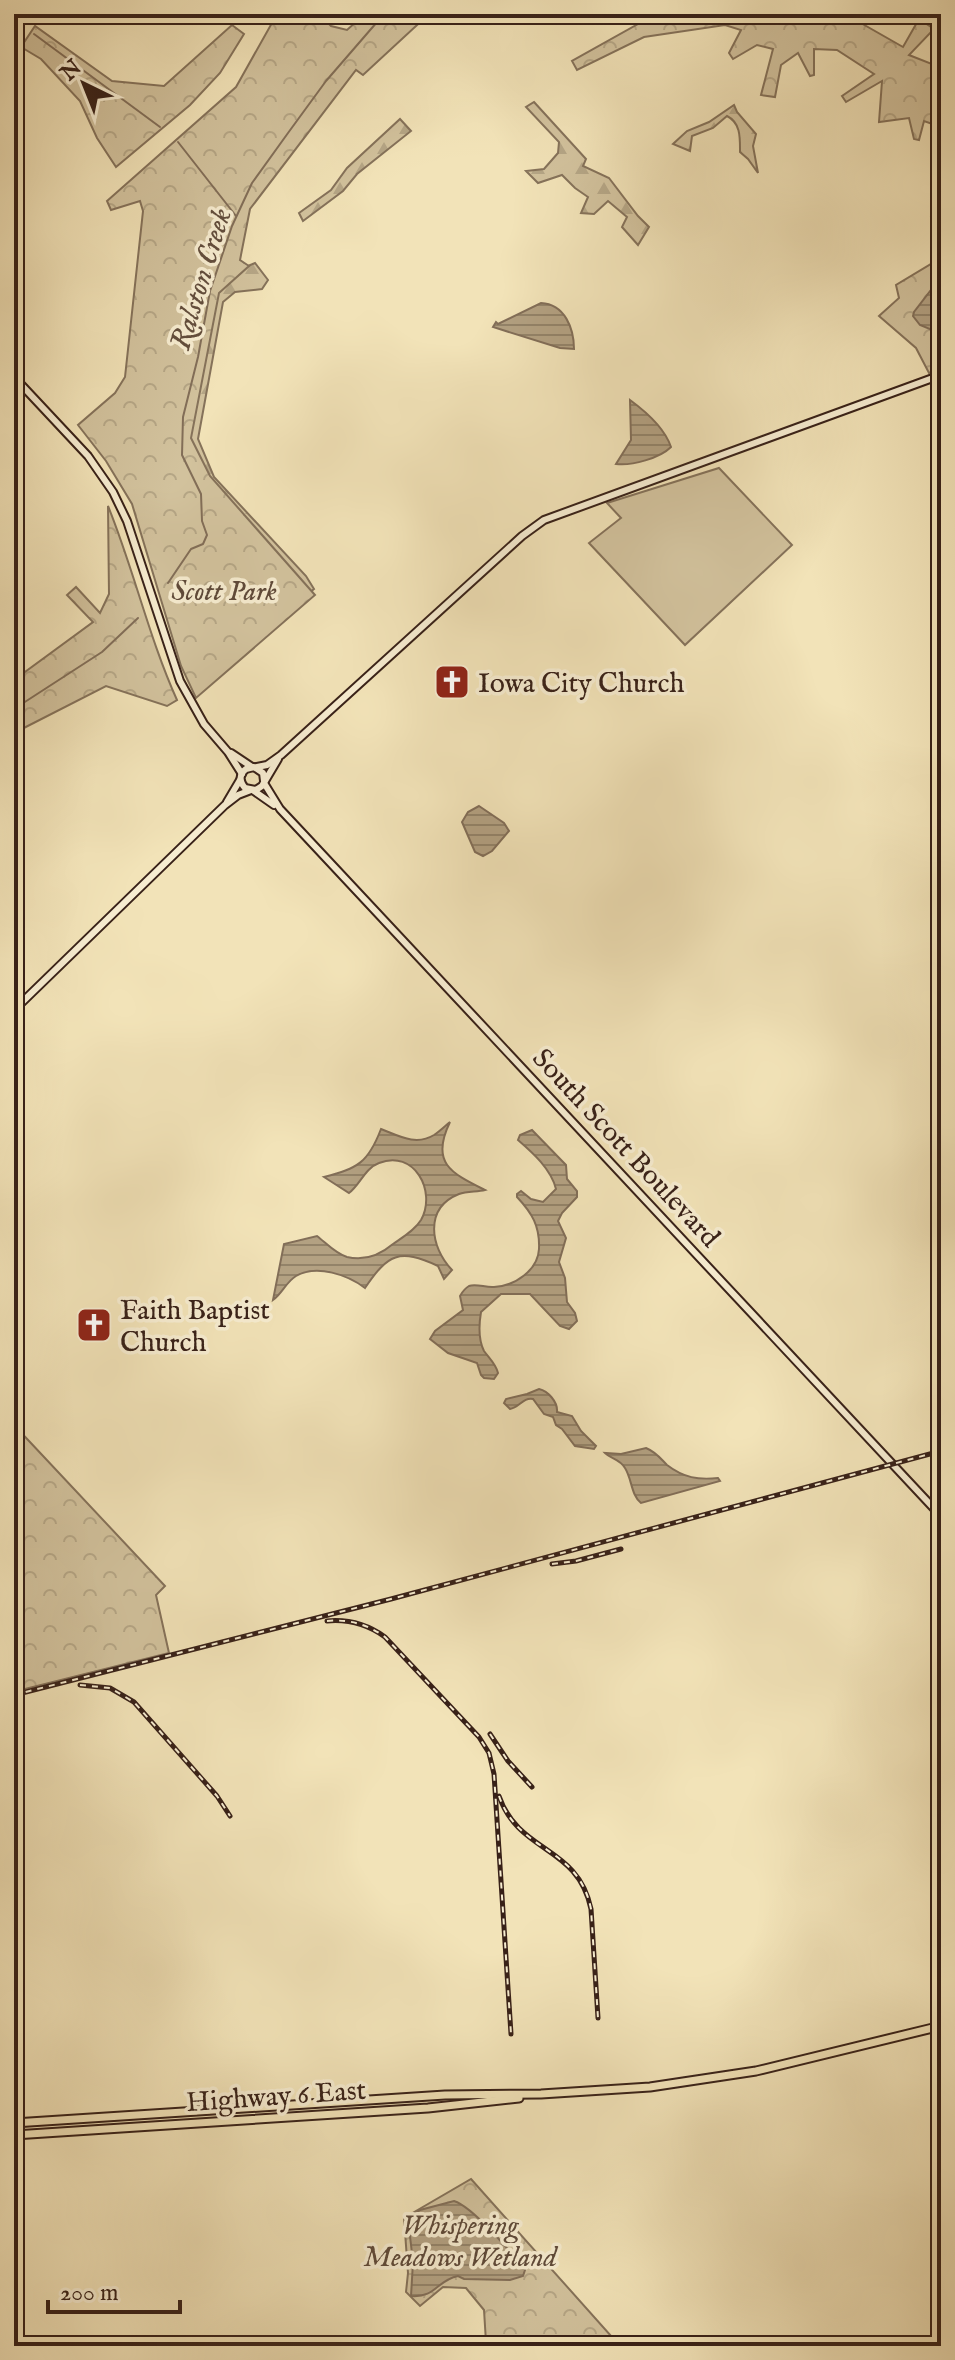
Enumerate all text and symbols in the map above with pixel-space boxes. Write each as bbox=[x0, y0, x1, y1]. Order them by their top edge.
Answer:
north arrow bbox=[44, 44, 124, 124]
text: N bbox=[54, 54, 88, 88]
water label: Ralston Creek bbox=[162, 204, 241, 355]
park label: Scott Park bbox=[171, 575, 277, 610]
church icon: Iowa City Church bbox=[433, 663, 471, 701]
place label: Iowa City Church bbox=[478, 667, 684, 702]
street label: South Scott Boulevard bbox=[524, 1042, 726, 1256]
place label: Faith Baptist Church bbox=[120, 1294, 270, 1361]
church icon: Faith Baptist Church bbox=[75, 1306, 113, 1344]
street label: Highway 6 East bbox=[185, 2074, 368, 2121]
park label: Whispering Meadows Wetland bbox=[363, 2209, 559, 2276]
scale bar bbox=[48, 2264, 180, 2314]
text: 200 m bbox=[60, 2278, 119, 2309]

